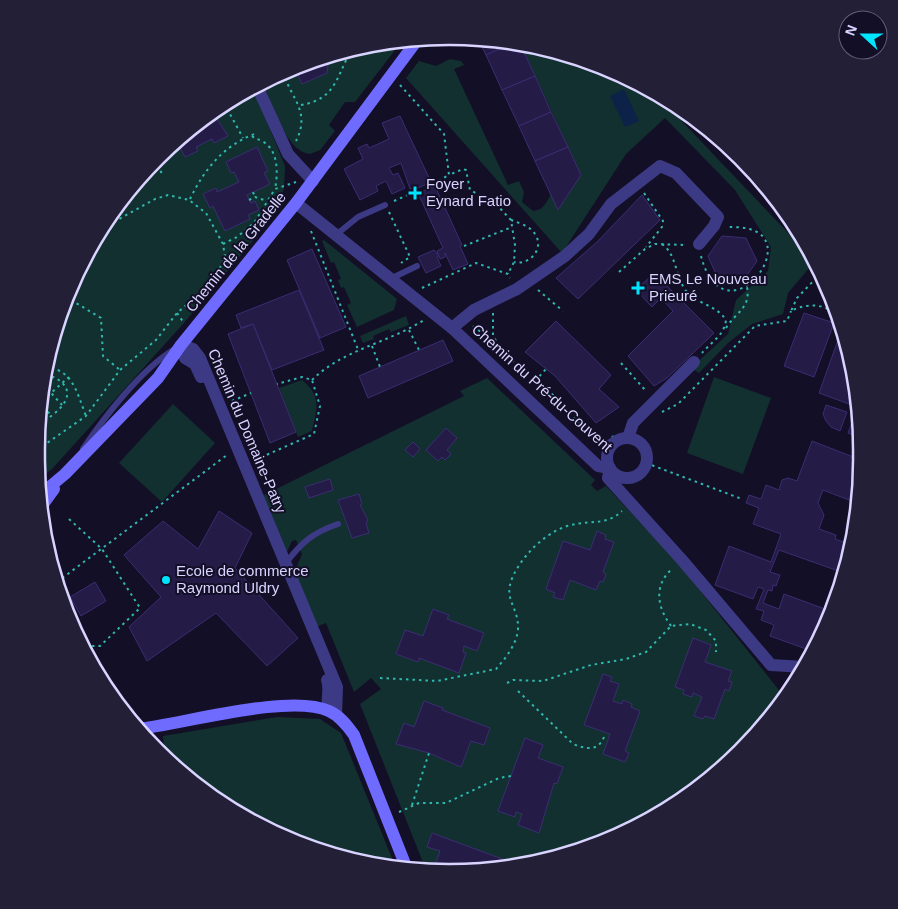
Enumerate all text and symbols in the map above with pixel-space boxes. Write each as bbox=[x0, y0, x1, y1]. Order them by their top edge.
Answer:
north arrow bbox=[838, 10, 888, 60]
text: N bbox=[842, 23, 860, 38]
place label: Foyer Eynard Fatio bbox=[426, 175, 511, 209]
marker: Foyer Eynard Fatio bbox=[408, 186, 422, 200]
street label: Chemin de la Gradelle bbox=[182, 188, 289, 315]
place label: EMS Le Nouveau Prieuré bbox=[649, 270, 767, 304]
marker: EMS Le Nouveau Prieuré bbox=[631, 281, 645, 295]
street label: Chemin du Pré-du-Couvent bbox=[469, 320, 616, 456]
street label: Chemin du Domaine-Patry bbox=[205, 346, 290, 516]
place label: Ecole de commerce Raymond Uldry bbox=[176, 562, 309, 596]
marker: Ecole de commerce Raymond Uldry bbox=[160, 574, 172, 586]

